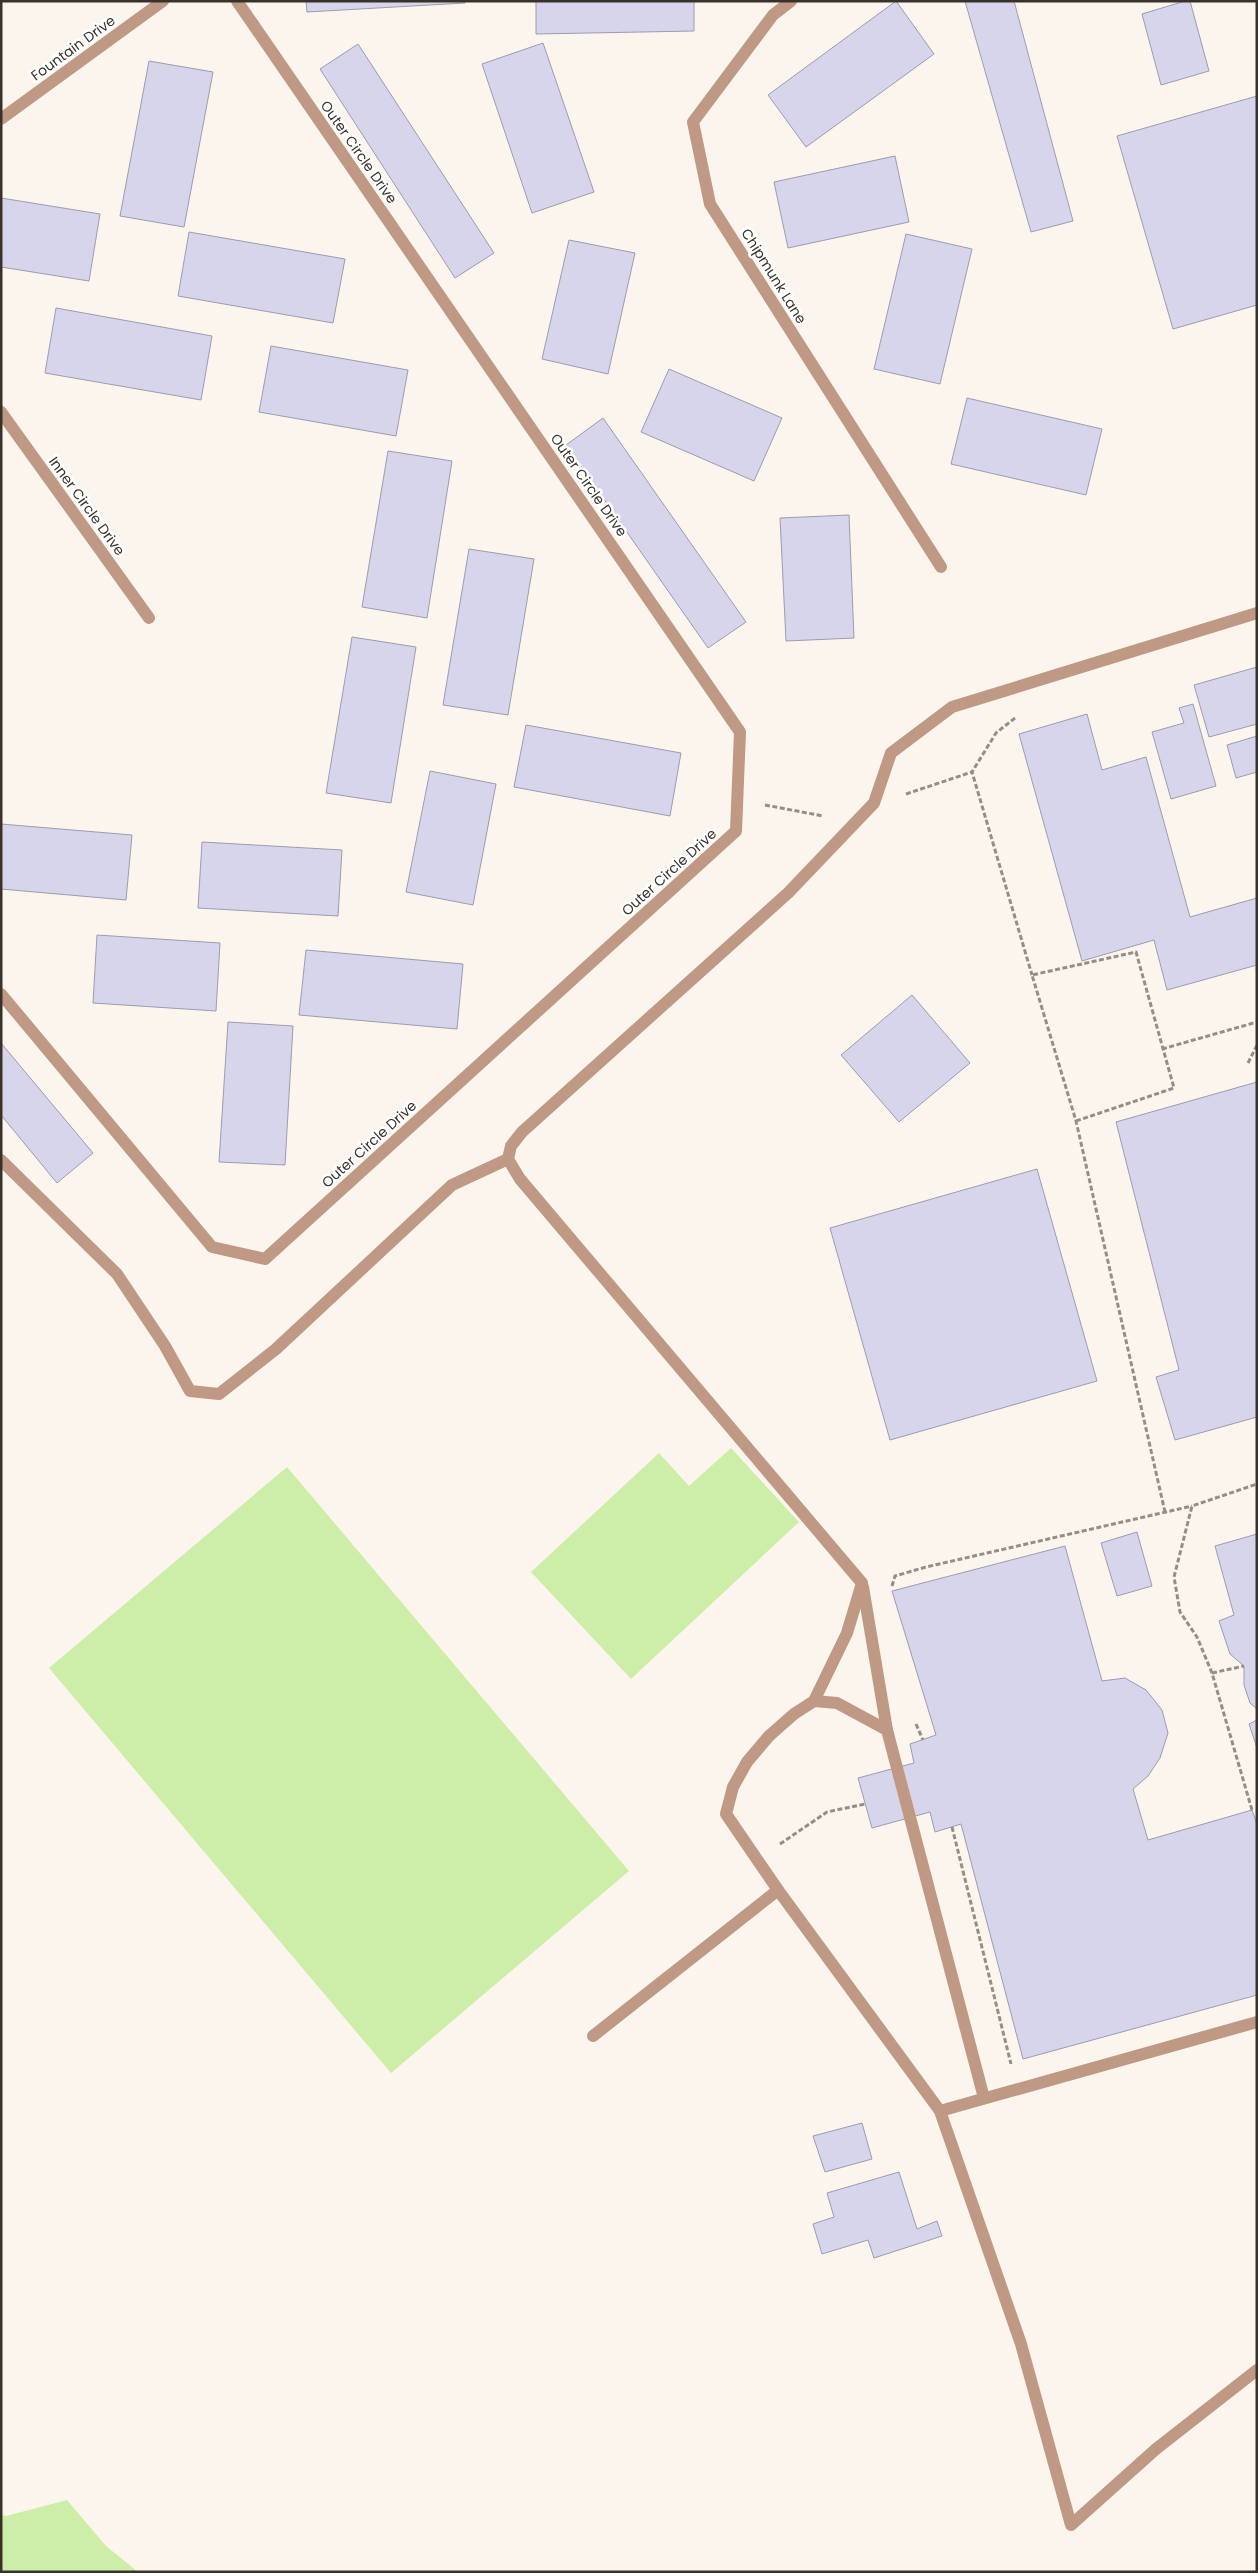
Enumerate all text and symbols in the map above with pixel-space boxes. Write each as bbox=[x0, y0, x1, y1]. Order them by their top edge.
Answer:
street label: Fountain Drive bbox=[27, 10, 119, 85]
street label: Outer Circle Drive bbox=[316, 96, 402, 208]
street label: Chipmunk Lane bbox=[737, 224, 812, 328]
street label: Outer Circle Drive bbox=[546, 429, 632, 541]
street label: Inner Circle Drive bbox=[44, 452, 130, 560]
street label: Outer Circle Drive bbox=[617, 824, 721, 920]
street label: Outer Circle Drive bbox=[317, 1096, 421, 1192]

